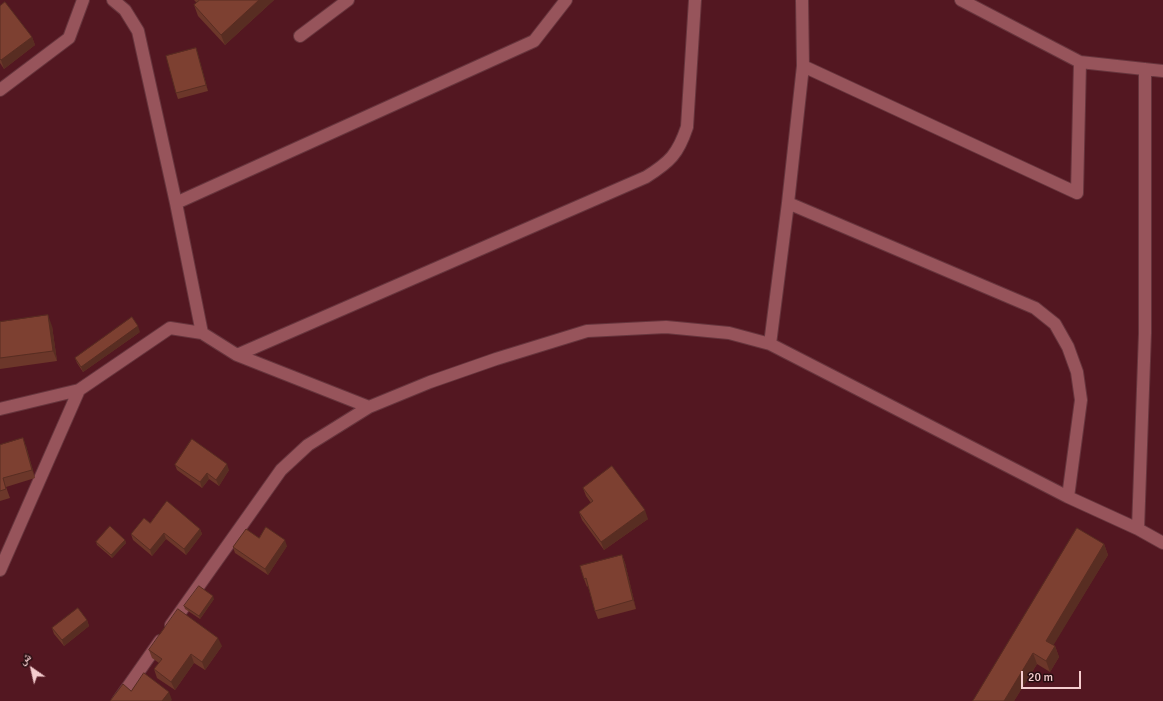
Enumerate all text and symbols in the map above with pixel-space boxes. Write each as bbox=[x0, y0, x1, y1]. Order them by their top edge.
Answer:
north arrow bbox=[12, 649, 52, 689]
text: ش bbox=[17, 650, 33, 667]
scale bar bbox=[1023, 663, 1083, 689]
text: 20 m bbox=[1028, 670, 1053, 685]

